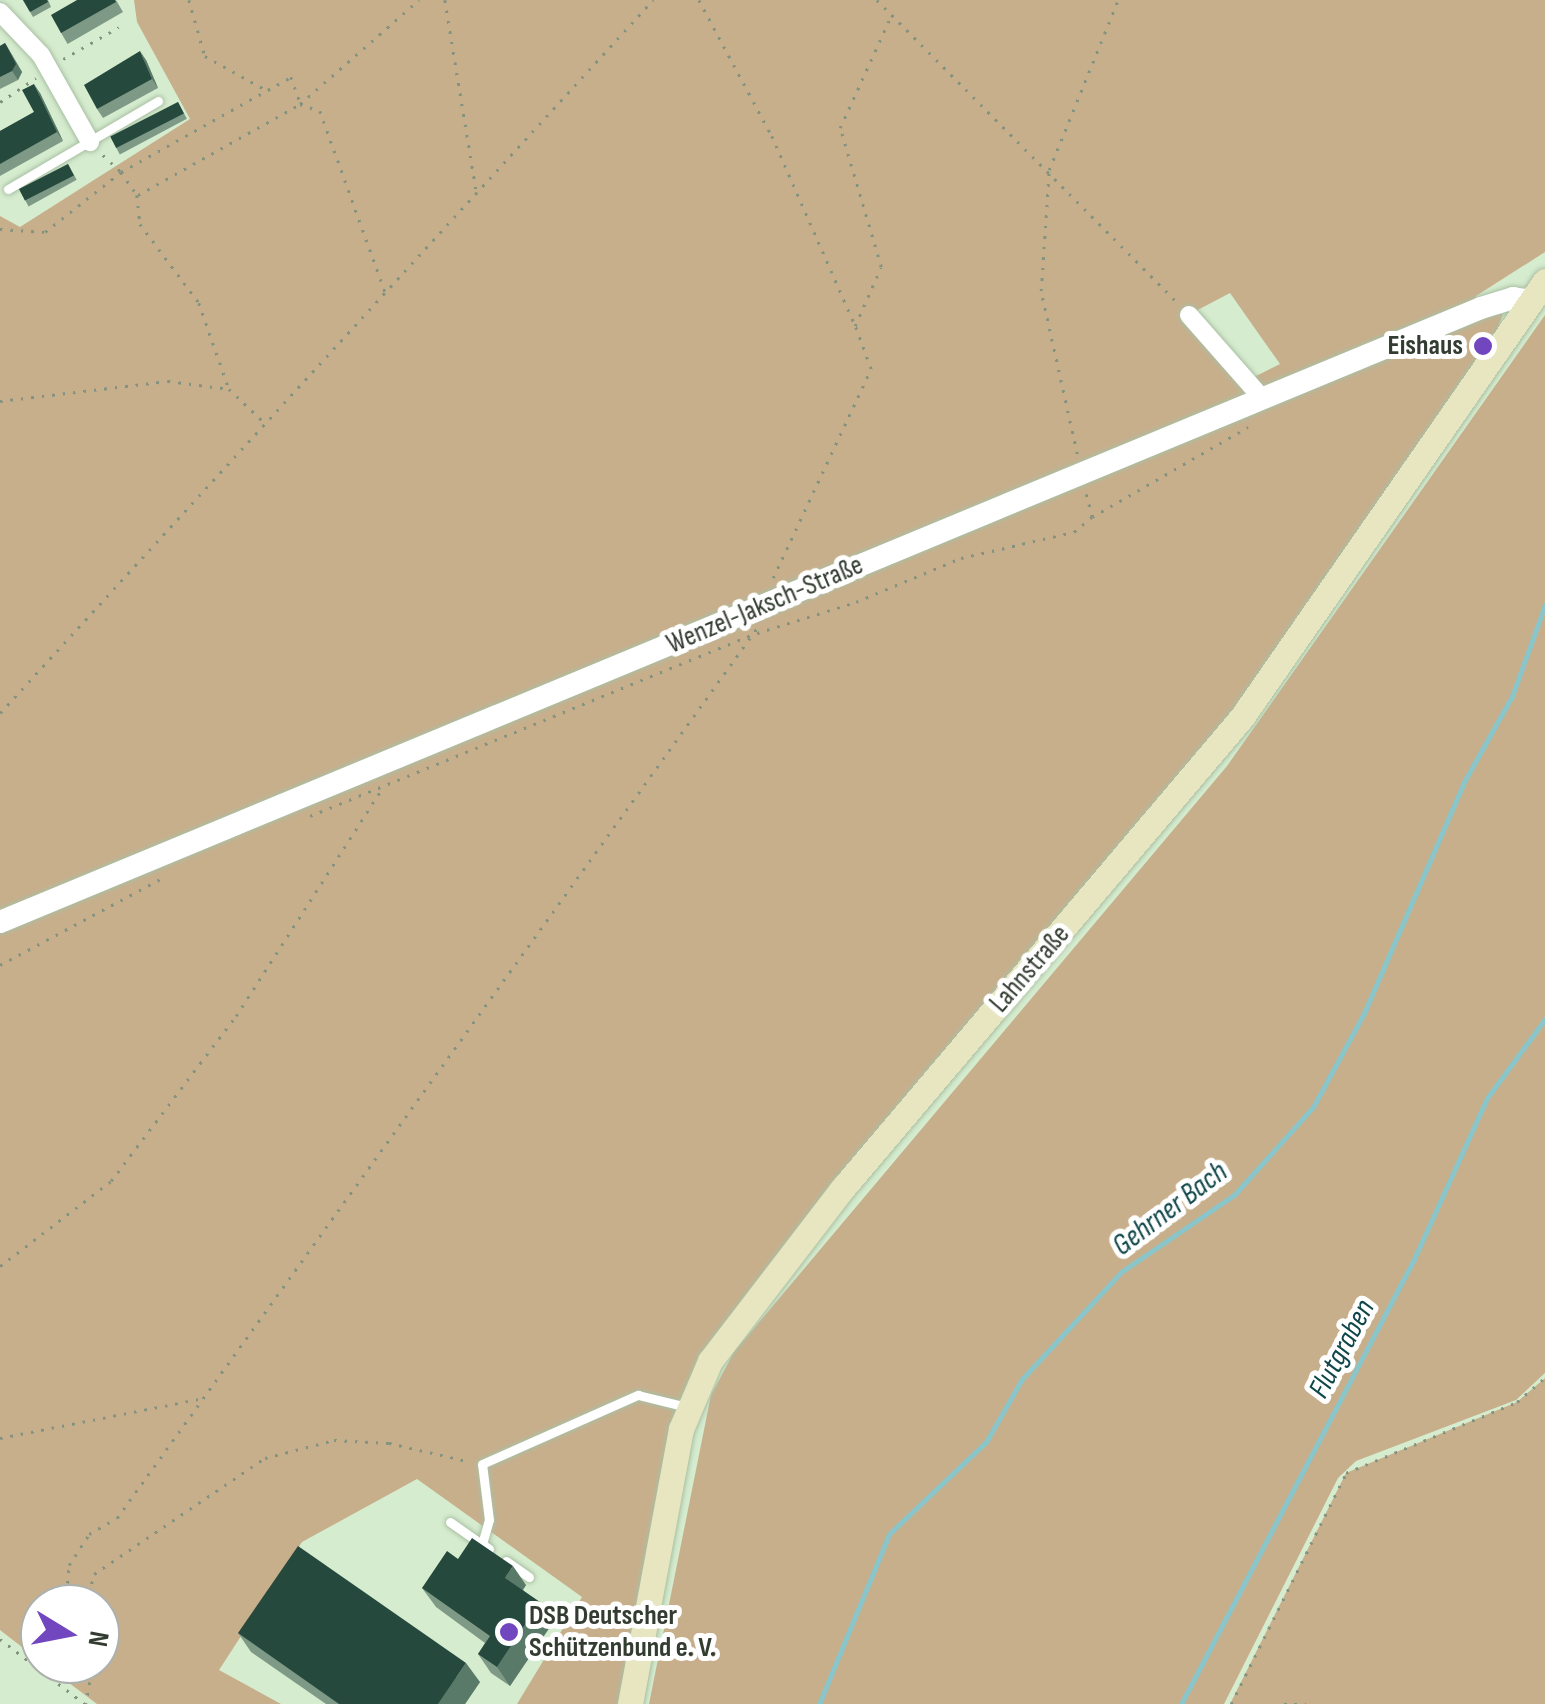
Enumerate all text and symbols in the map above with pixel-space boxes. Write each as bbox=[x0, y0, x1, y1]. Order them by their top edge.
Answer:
place label: Eishaus bbox=[1388, 329, 1463, 363]
marker: Eishaus bbox=[1472, 335, 1494, 357]
street label: Wenzel-Jaksch-Straße bbox=[662, 549, 868, 661]
street label: Lahnstraße bbox=[983, 918, 1077, 1020]
water label: Gehrner Bach bbox=[1105, 1154, 1235, 1264]
water label: Flutgraben bbox=[1301, 1294, 1383, 1404]
north arrow bbox=[20, 1584, 120, 1684]
place label: DSB Deutscher Schützenbund e. V. bbox=[529, 1599, 716, 1665]
marker: DSB Deutscher Schützenbund e. V. bbox=[498, 1621, 520, 1643]
text: N bbox=[81, 1629, 116, 1649]

